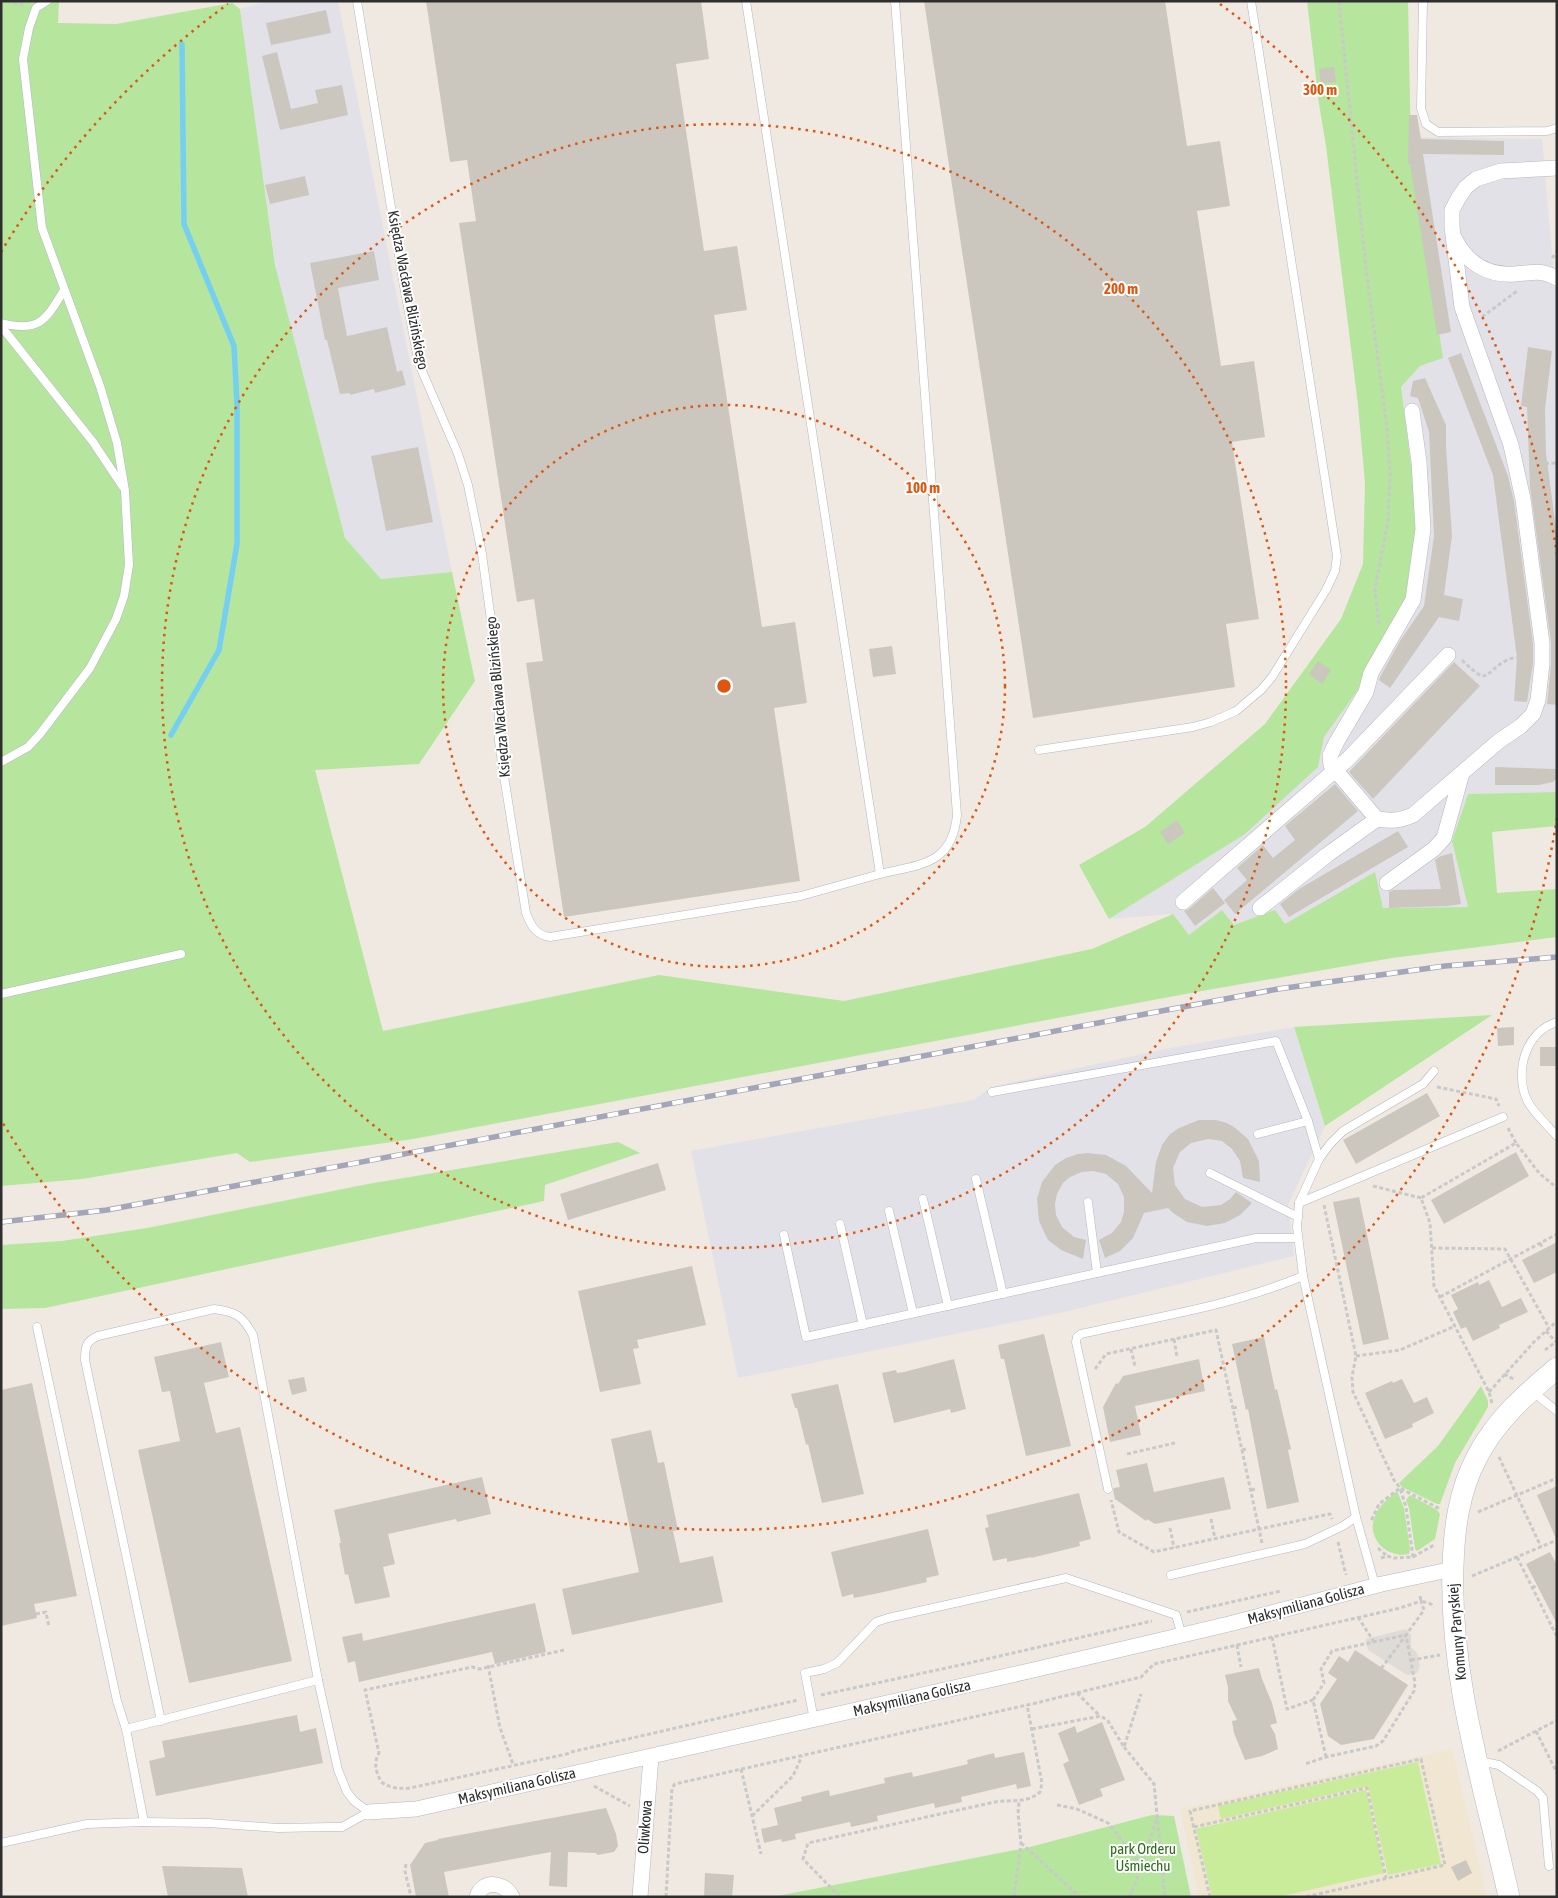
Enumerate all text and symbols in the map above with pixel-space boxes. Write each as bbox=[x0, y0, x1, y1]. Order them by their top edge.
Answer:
text: 300 m bbox=[1303, 81, 1337, 98]
street label: Księdza Wacława Blizińskiego bbox=[385, 209, 432, 371]
text: 200 m bbox=[1104, 280, 1138, 297]
text: 100 m bbox=[906, 479, 940, 496]
street label: Księdza Wacława Blizińskiego bbox=[482, 616, 513, 778]
centre of rings bbox=[715, 677, 733, 695]
street label: Maksymiliana Golisza bbox=[1246, 1580, 1366, 1627]
street label: Komuny Paryskiej bbox=[1444, 1583, 1469, 1681]
street label: Maksymiliana Golisza bbox=[851, 1676, 972, 1719]
street label: Maksymiliana Golisza bbox=[456, 1764, 577, 1807]
street label: Oliwkowa bbox=[634, 1799, 655, 1855]
park label: park Orderu Uśmiechu bbox=[1110, 1840, 1176, 1874]

